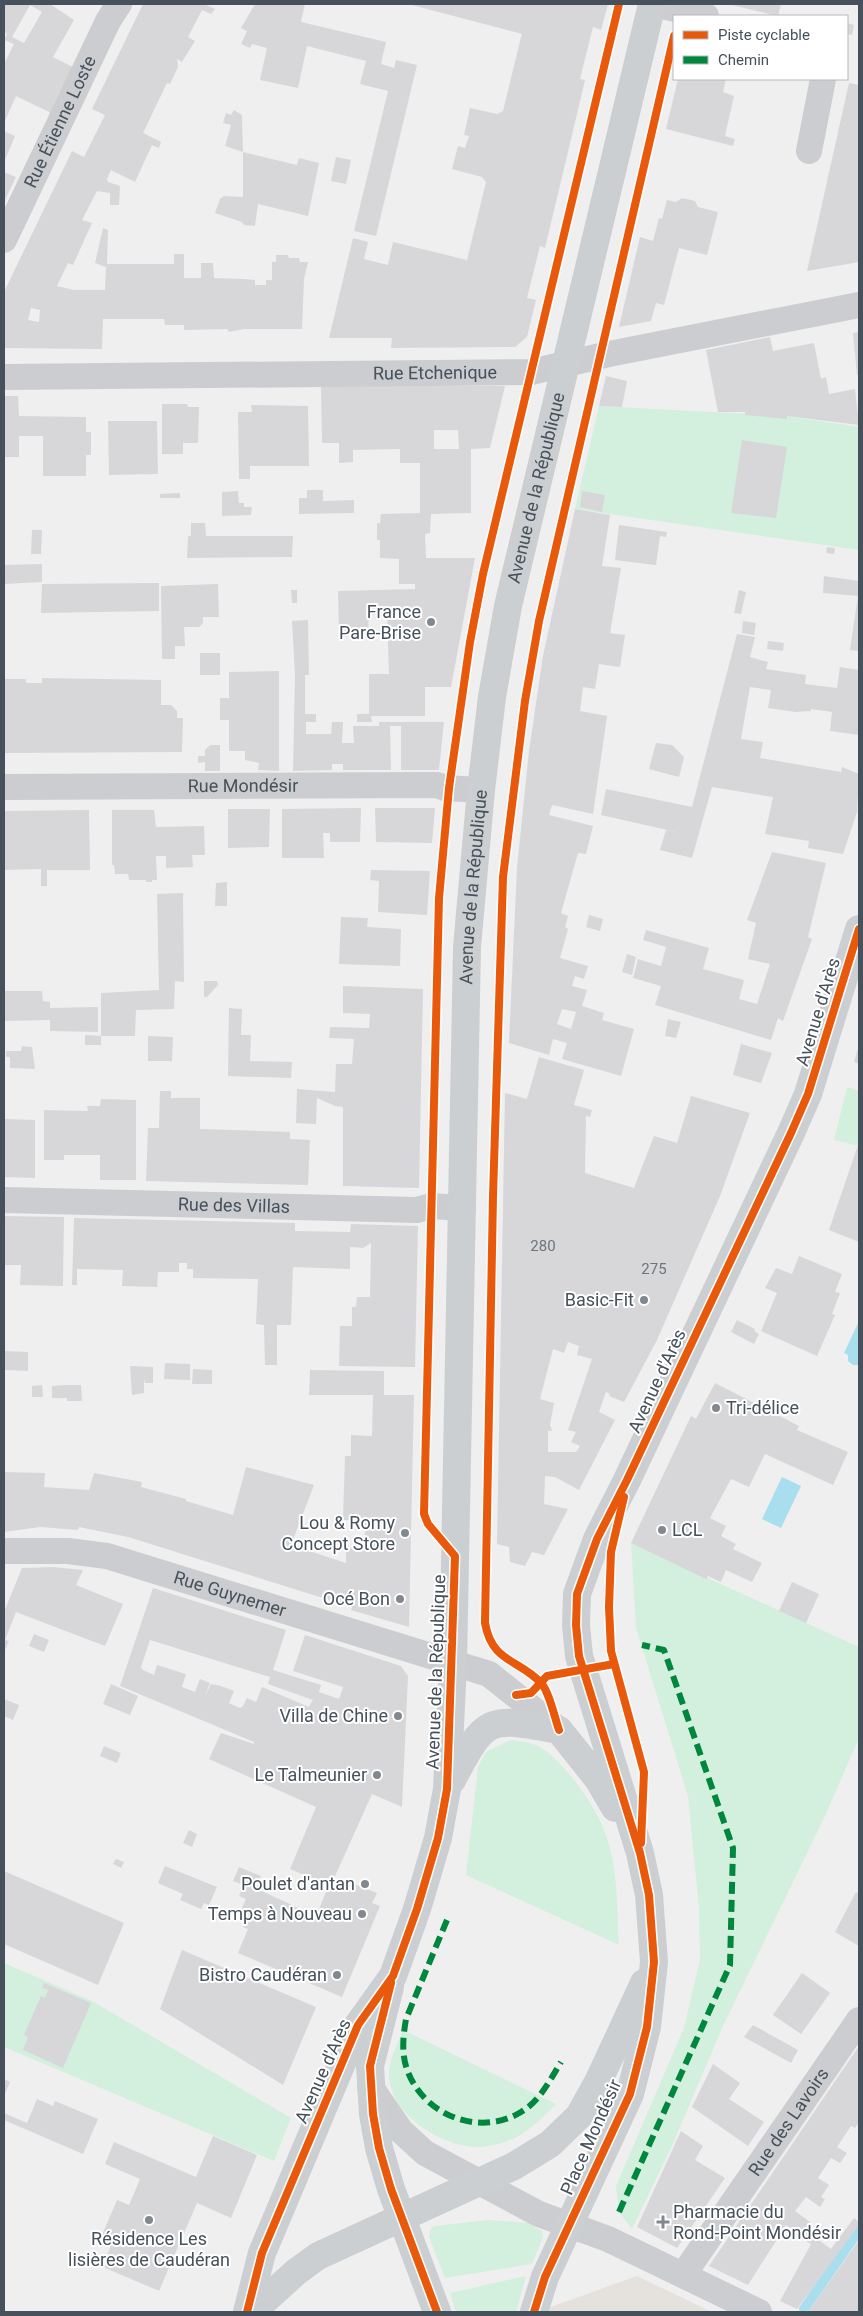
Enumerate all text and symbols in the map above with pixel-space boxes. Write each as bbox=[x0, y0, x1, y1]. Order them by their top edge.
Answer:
legend bbox=[673, 15, 848, 80]
text: Piste cyclable bbox=[718, 26, 810, 44]
text: Chemin bbox=[718, 51, 769, 69]
street label: Rue Étienne Loste bbox=[19, 52, 100, 191]
street label: Rue Etchenique bbox=[373, 361, 497, 383]
street label: Avenue de la République bbox=[503, 390, 569, 585]
place label: France Pare-Brise bbox=[339, 601, 421, 643]
marker: France Pare-Brise bbox=[425, 616, 437, 628]
street label: Rue Mondésir bbox=[188, 775, 298, 796]
street label: Avenue de la République bbox=[455, 789, 491, 985]
street label: Avenue d'Arès bbox=[791, 955, 844, 1069]
street label: Rue des Villas bbox=[178, 1193, 290, 1217]
house number: 280 bbox=[530, 1237, 556, 1255]
house number: 275 bbox=[641, 1260, 667, 1278]
place label: Basic-Fit bbox=[565, 1289, 634, 1310]
marker: Basic-Fit bbox=[638, 1294, 650, 1306]
street label: Avenue d'Arès bbox=[623, 1326, 690, 1436]
place label: Tri-délice bbox=[726, 1397, 799, 1418]
marker: Tri-délice bbox=[710, 1402, 722, 1414]
place label: Lou & Romy Concept Store bbox=[282, 1512, 395, 1554]
place label: LCL bbox=[672, 1519, 703, 1540]
marker: LCL bbox=[656, 1524, 668, 1536]
marker: Lou & Romy Concept Store bbox=[399, 1527, 411, 1539]
street label: Rue Guynemer bbox=[171, 1566, 289, 1621]
street label: Avenue de la République bbox=[422, 1574, 449, 1770]
place label: Océ Bon bbox=[323, 1588, 390, 1609]
marker: Océ Bon bbox=[394, 1593, 406, 1605]
place label: Villa de Chine bbox=[279, 1705, 388, 1726]
marker: Villa de Chine bbox=[392, 1710, 404, 1722]
place label: Le Talmeunier bbox=[255, 1764, 367, 1785]
marker: Le Talmeunier bbox=[371, 1769, 383, 1781]
place label: Poulet d'antan bbox=[241, 1873, 355, 1894]
marker: Poulet d'antan bbox=[359, 1878, 371, 1890]
place label: Temps à Nouveau bbox=[208, 1903, 352, 1924]
marker: Temps à Nouveau bbox=[356, 1908, 368, 1920]
place label: Bistro Caudéran bbox=[199, 1964, 327, 1985]
marker: Bistro Caudéran bbox=[331, 1969, 343, 1981]
street label: Avenue d'Arès bbox=[290, 2015, 355, 2126]
street label: Rue des Lavoirs bbox=[744, 2064, 833, 2180]
street label: Place Mondésir bbox=[556, 2076, 625, 2198]
place label: Pharmacie du Rond-Point Mondésir bbox=[673, 2201, 841, 2243]
marker: Résidence Les lisières de Caudéran bbox=[143, 2214, 155, 2226]
marker: Pharmacie du Rond-Point Mondésir bbox=[657, 2216, 669, 2228]
place label: Résidence Les lisières de Caudéran bbox=[68, 2228, 230, 2270]

